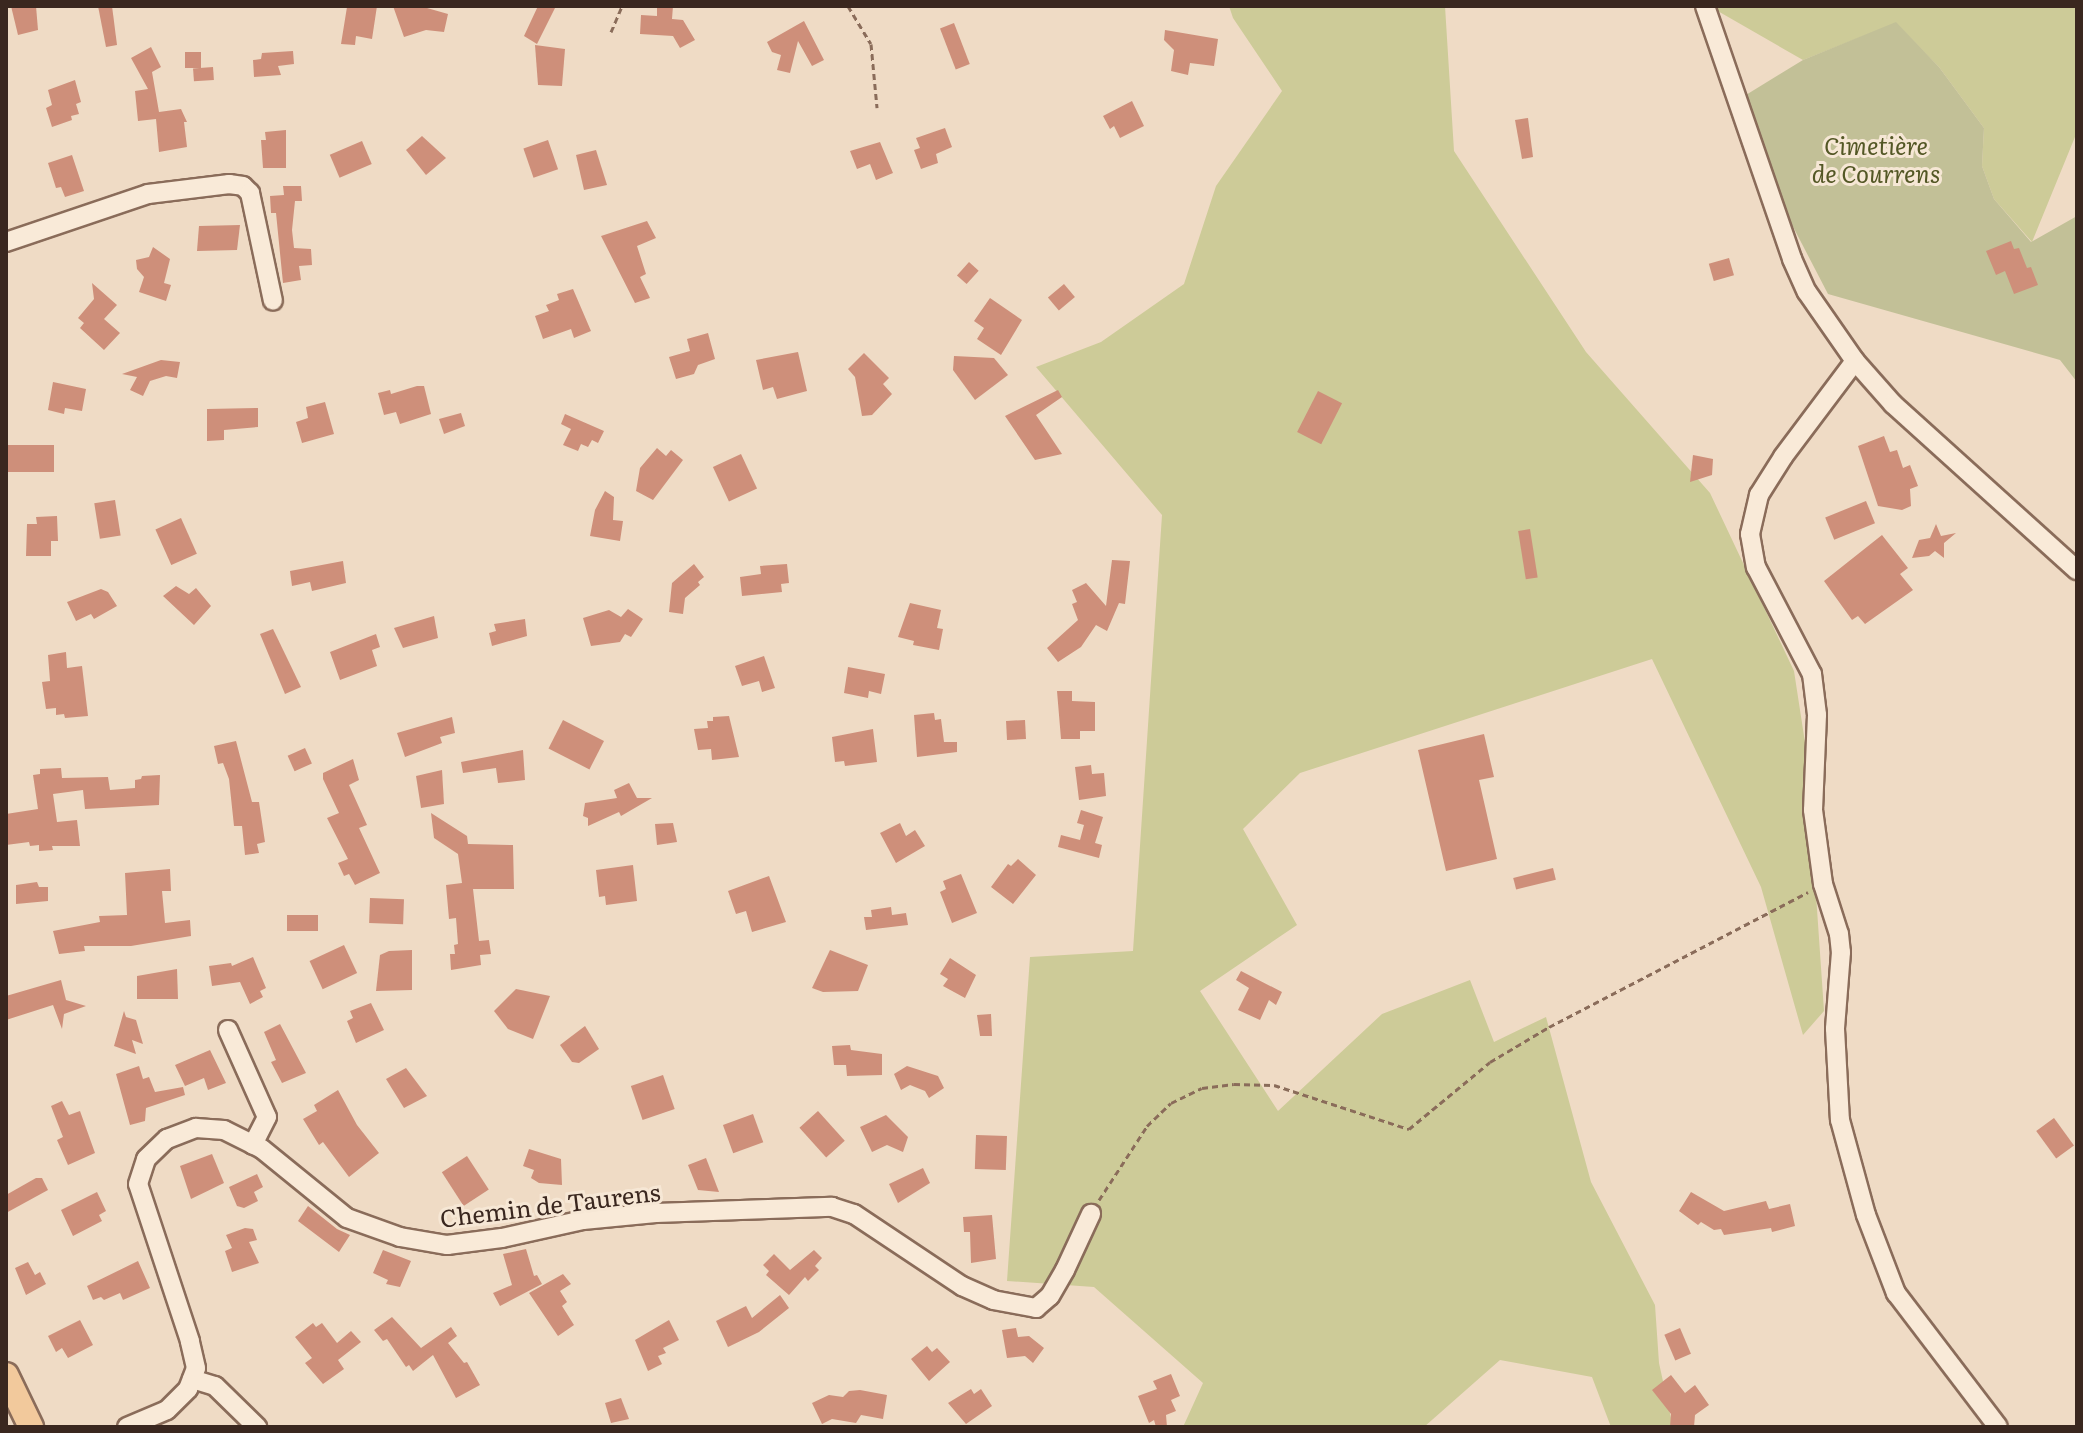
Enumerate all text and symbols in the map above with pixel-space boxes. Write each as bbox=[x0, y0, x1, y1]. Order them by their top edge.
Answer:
park label: Cimetière de Courrens bbox=[1812, 131, 1940, 187]
street label: Chemin de Taurens bbox=[438, 1176, 662, 1232]

